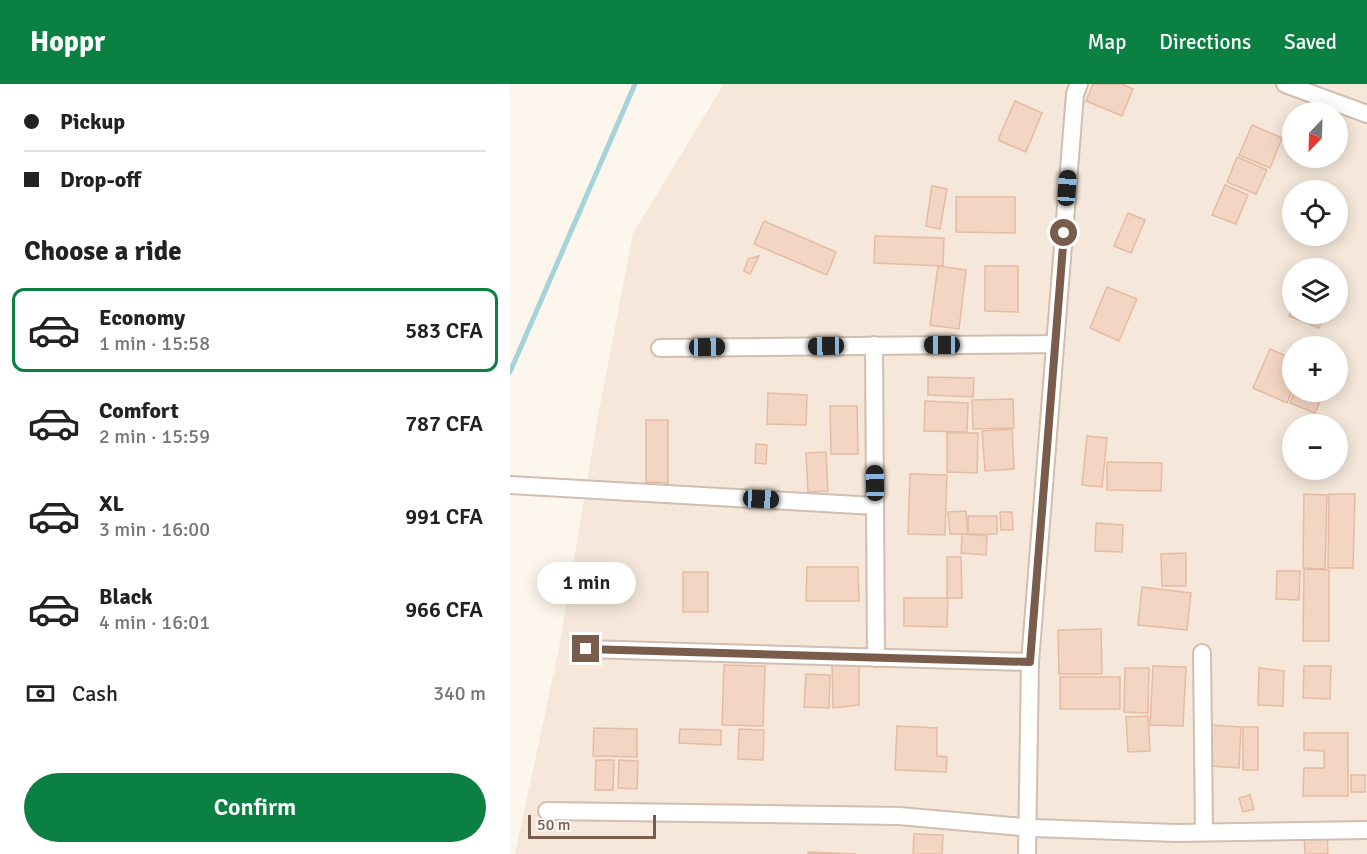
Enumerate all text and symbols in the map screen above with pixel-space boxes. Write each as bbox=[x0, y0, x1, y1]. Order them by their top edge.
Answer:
text: Hoppr bbox=[30, 25, 105, 59]
text: Map bbox=[1088, 29, 1126, 55]
text: Directions bbox=[1159, 29, 1251, 55]
text: Saved bbox=[1284, 29, 1337, 55]
north arrow bbox=[1282, 102, 1348, 168]
map controls bbox=[1282, 102, 1348, 480]
text: Pickup bbox=[60, 108, 125, 135]
text: Drop-off bbox=[60, 166, 141, 193]
car bbox=[1057, 169, 1077, 207]
button: locate bbox=[1282, 180, 1348, 246]
route start bbox=[1050, 219, 1077, 246]
text: Choose a ride bbox=[24, 235, 182, 268]
button: layers bbox=[1282, 258, 1348, 324]
icon: car bbox=[27, 303, 81, 357]
text: Economy bbox=[99, 304, 185, 331]
text: 583 CFA bbox=[405, 317, 483, 344]
text: 1 min · 15:58 bbox=[99, 331, 210, 356]
car bbox=[924, 336, 960, 354]
button: + bbox=[1282, 336, 1348, 402]
car bbox=[808, 337, 844, 355]
car bbox=[689, 338, 725, 356]
icon: car bbox=[27, 396, 81, 450]
text: Comfort bbox=[99, 397, 179, 424]
text: 787 CFA bbox=[405, 410, 483, 437]
button: − bbox=[1282, 414, 1348, 480]
text: 2 min · 15:59 bbox=[99, 424, 210, 449]
car bbox=[866, 465, 884, 501]
icon: car bbox=[27, 489, 81, 543]
car bbox=[743, 489, 779, 509]
text: XL bbox=[99, 490, 124, 517]
text: 991 CFA bbox=[405, 503, 483, 530]
text: 3 min · 16:00 bbox=[99, 517, 210, 542]
callout: 1 min bbox=[536, 562, 635, 604]
text: 1 min bbox=[563, 570, 610, 595]
icon: car bbox=[27, 582, 81, 636]
text: Black bbox=[99, 583, 153, 610]
text: 966 CFA bbox=[405, 596, 483, 623]
text: 4 min · 16:01 bbox=[99, 610, 210, 635]
route end bbox=[572, 635, 599, 662]
icon: cash bbox=[24, 677, 57, 710]
text: Cash bbox=[72, 680, 118, 707]
text: 340 m bbox=[433, 681, 486, 706]
button: Confirm bbox=[24, 773, 486, 842]
scale bar bbox=[528, 812, 656, 840]
text: 50 m bbox=[537, 815, 571, 835]

